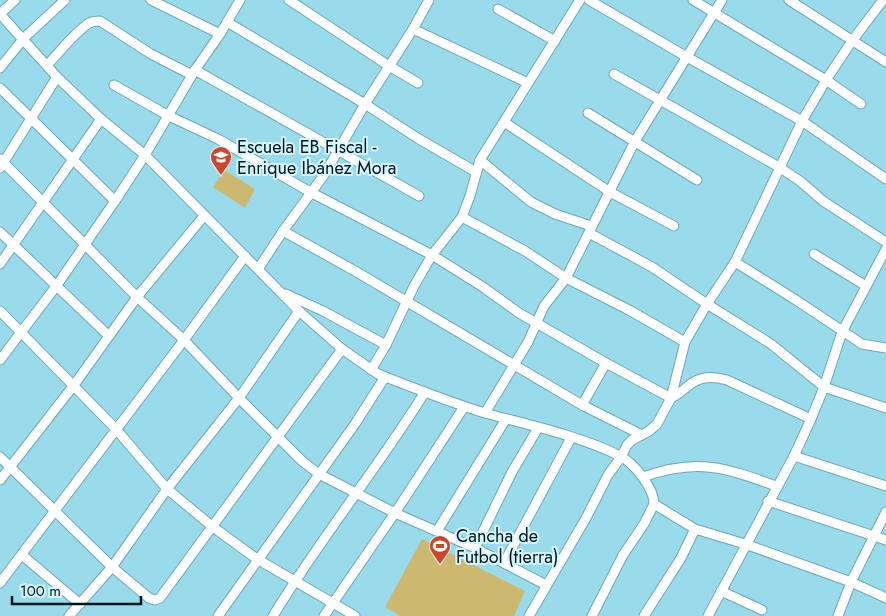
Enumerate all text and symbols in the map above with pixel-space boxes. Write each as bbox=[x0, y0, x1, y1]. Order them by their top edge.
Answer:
place label: Escuela EB Fiscal - Enrique Ibánez Mora bbox=[237, 134, 396, 181]
school or university icon: Escuela EB Fiscal - Enrique Ibánez Mora bbox=[209, 145, 233, 176]
place label: Cancha de Futbol (tierra) bbox=[456, 523, 558, 570]
sports icon: Cancha de Futbol (tierra) bbox=[428, 534, 452, 565]
scale bar bbox=[12, 574, 141, 606]
text: 100 m bbox=[20, 580, 61, 602]

